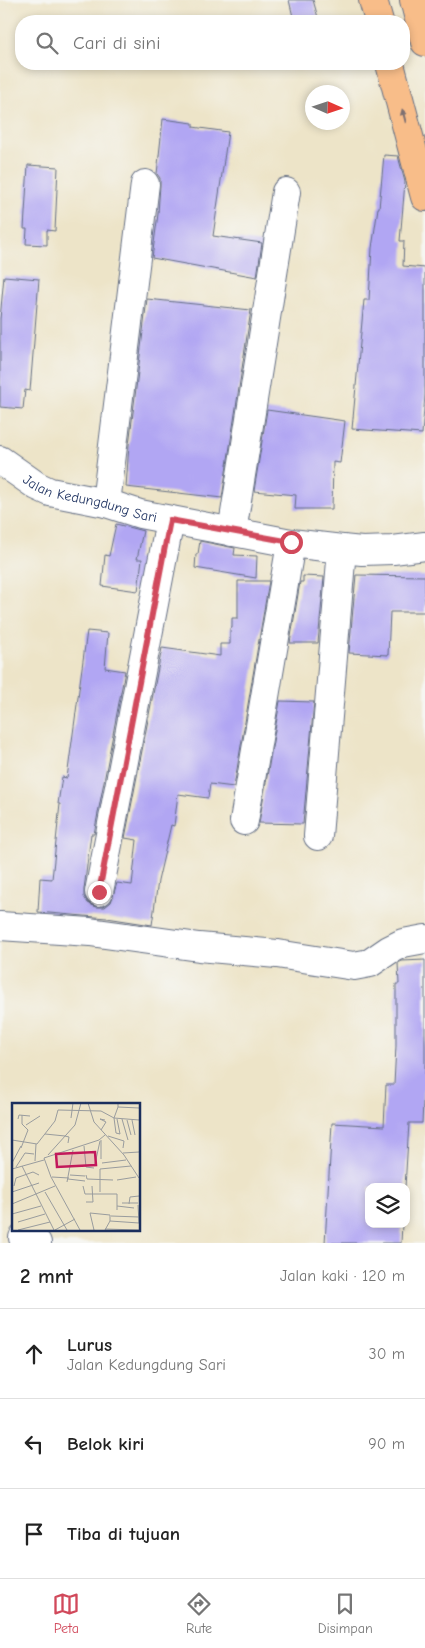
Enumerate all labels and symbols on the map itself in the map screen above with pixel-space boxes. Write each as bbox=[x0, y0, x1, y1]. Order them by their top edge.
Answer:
north arrow bbox=[305, 85, 350, 130]
one-way arrow bbox=[400, 109, 408, 124]
street label: Jalan Kedungdung Sari bbox=[20, 471, 158, 526]
route start bbox=[280, 531, 303, 554]
route end bbox=[88, 881, 111, 904]
inset map bbox=[12, 1103, 140, 1230]

